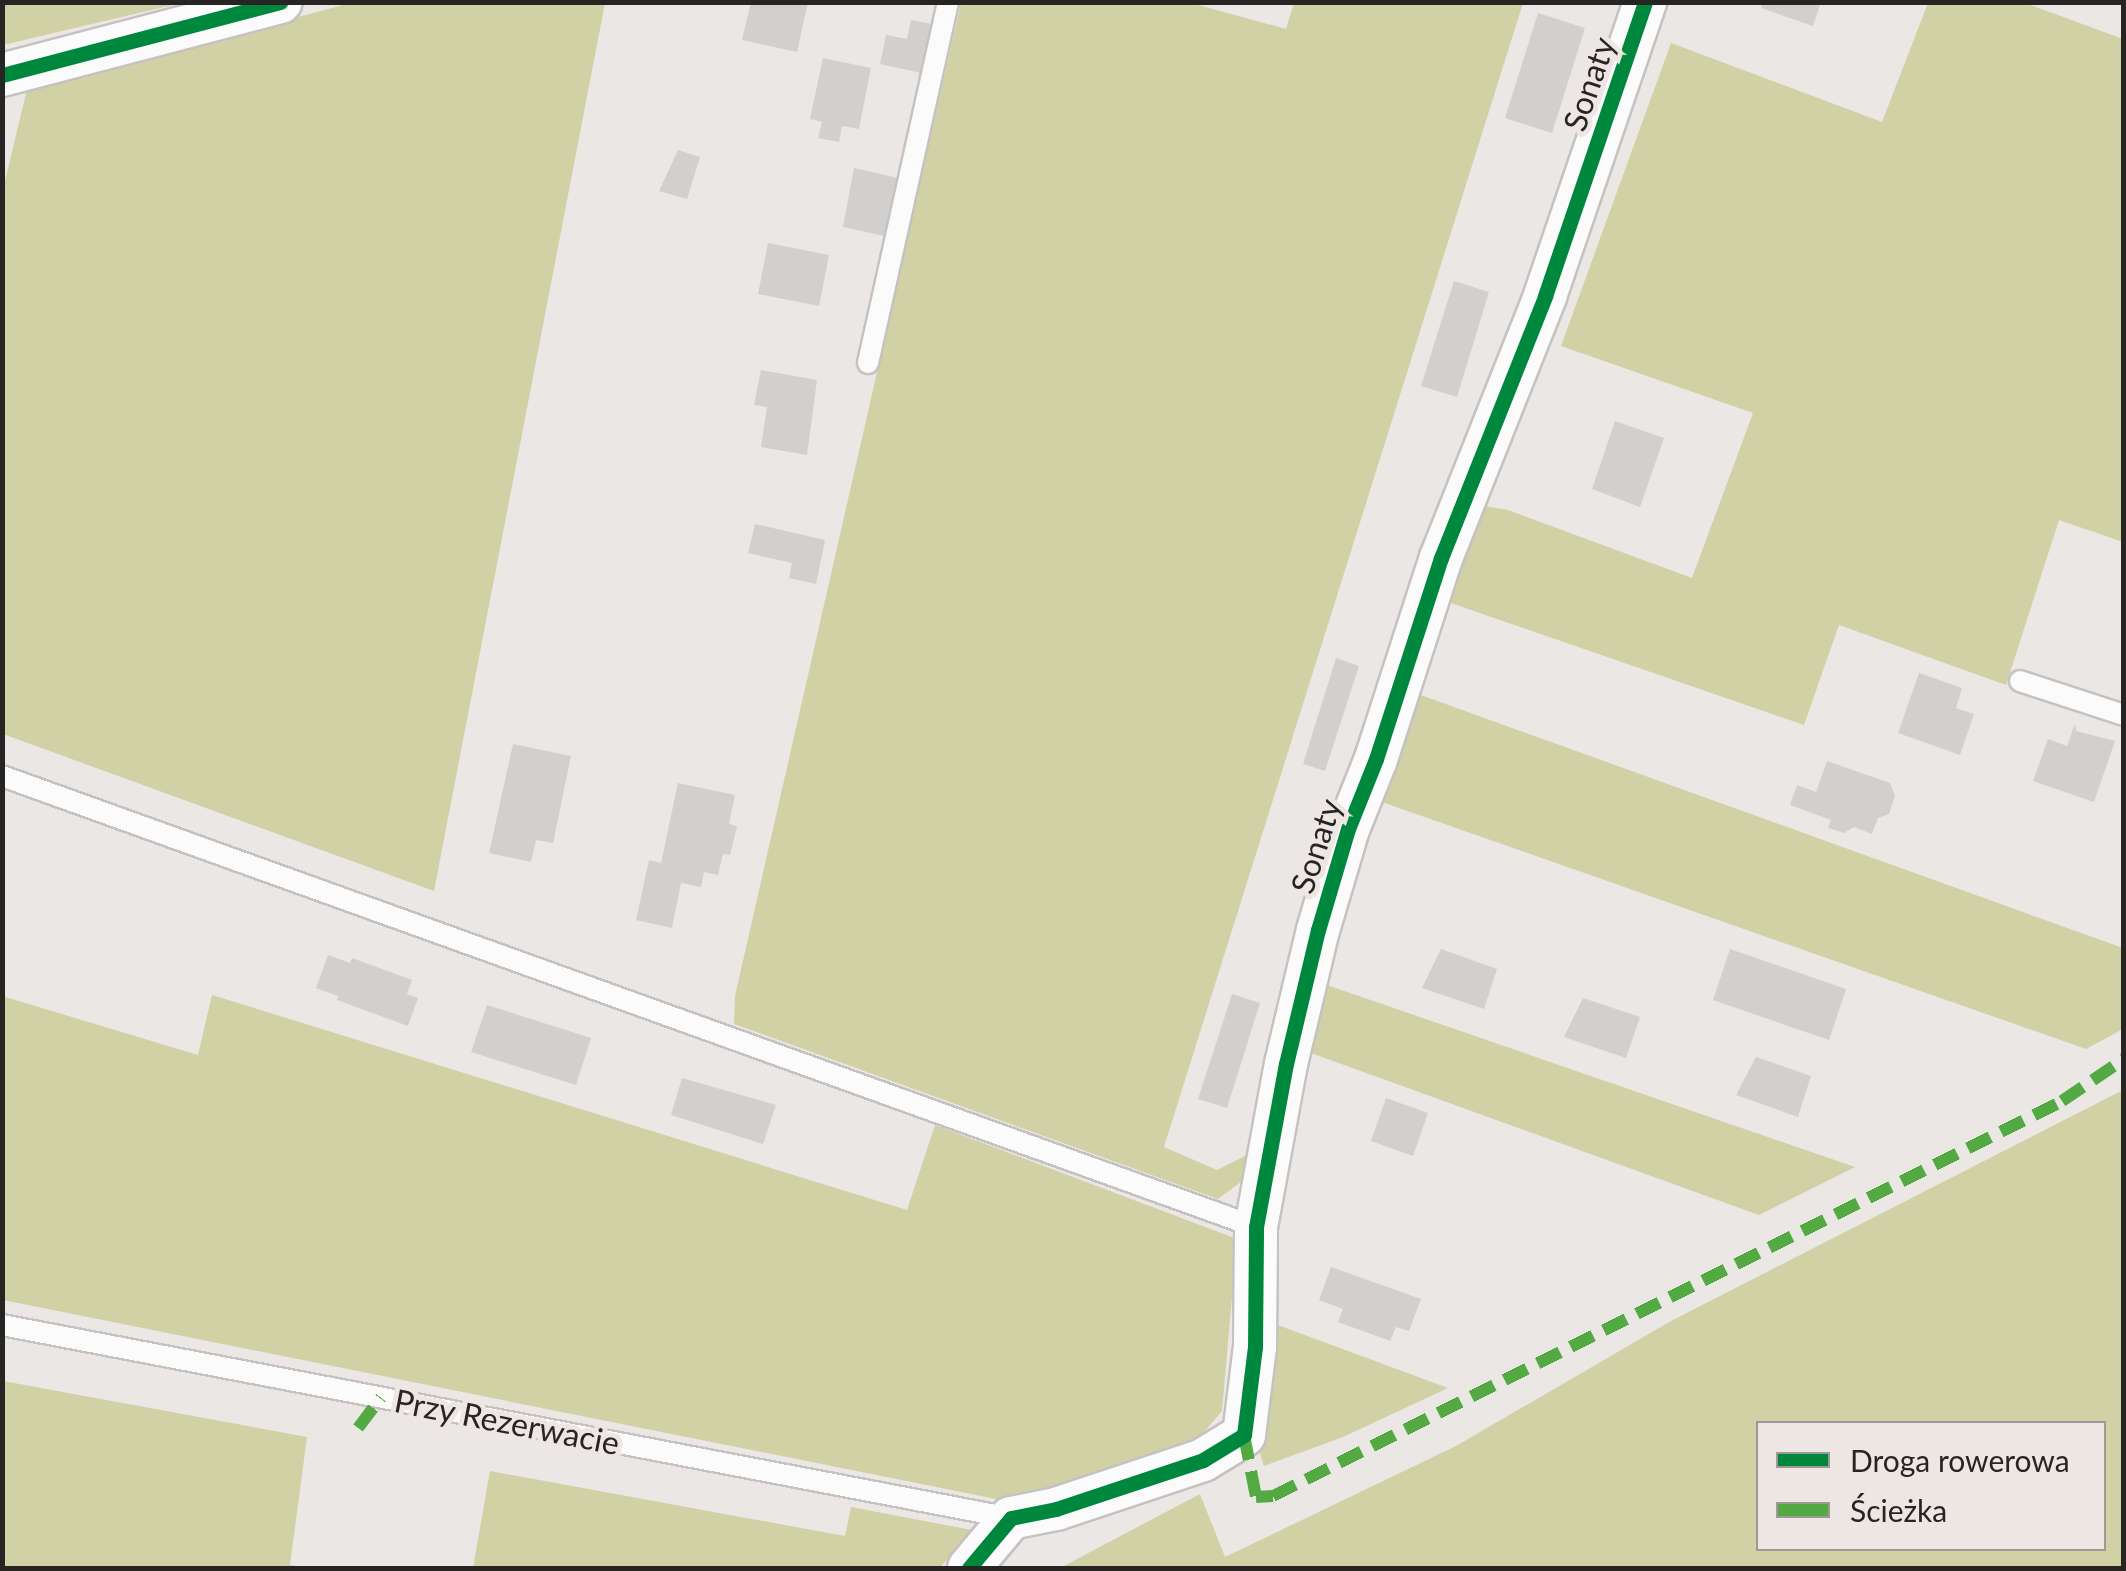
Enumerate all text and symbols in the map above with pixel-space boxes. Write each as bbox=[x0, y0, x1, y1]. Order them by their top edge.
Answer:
street label: Sonaty bbox=[1555, 32, 1623, 136]
street label: Sonaty bbox=[1283, 794, 1349, 898]
street label: Przy Rezerwacie bbox=[391, 1381, 623, 1463]
legend bbox=[1756, 1421, 2106, 1551]
text: Droga rowerowa bbox=[1850, 1442, 2070, 1478]
text: Ścieżka bbox=[1850, 1492, 1947, 1528]

